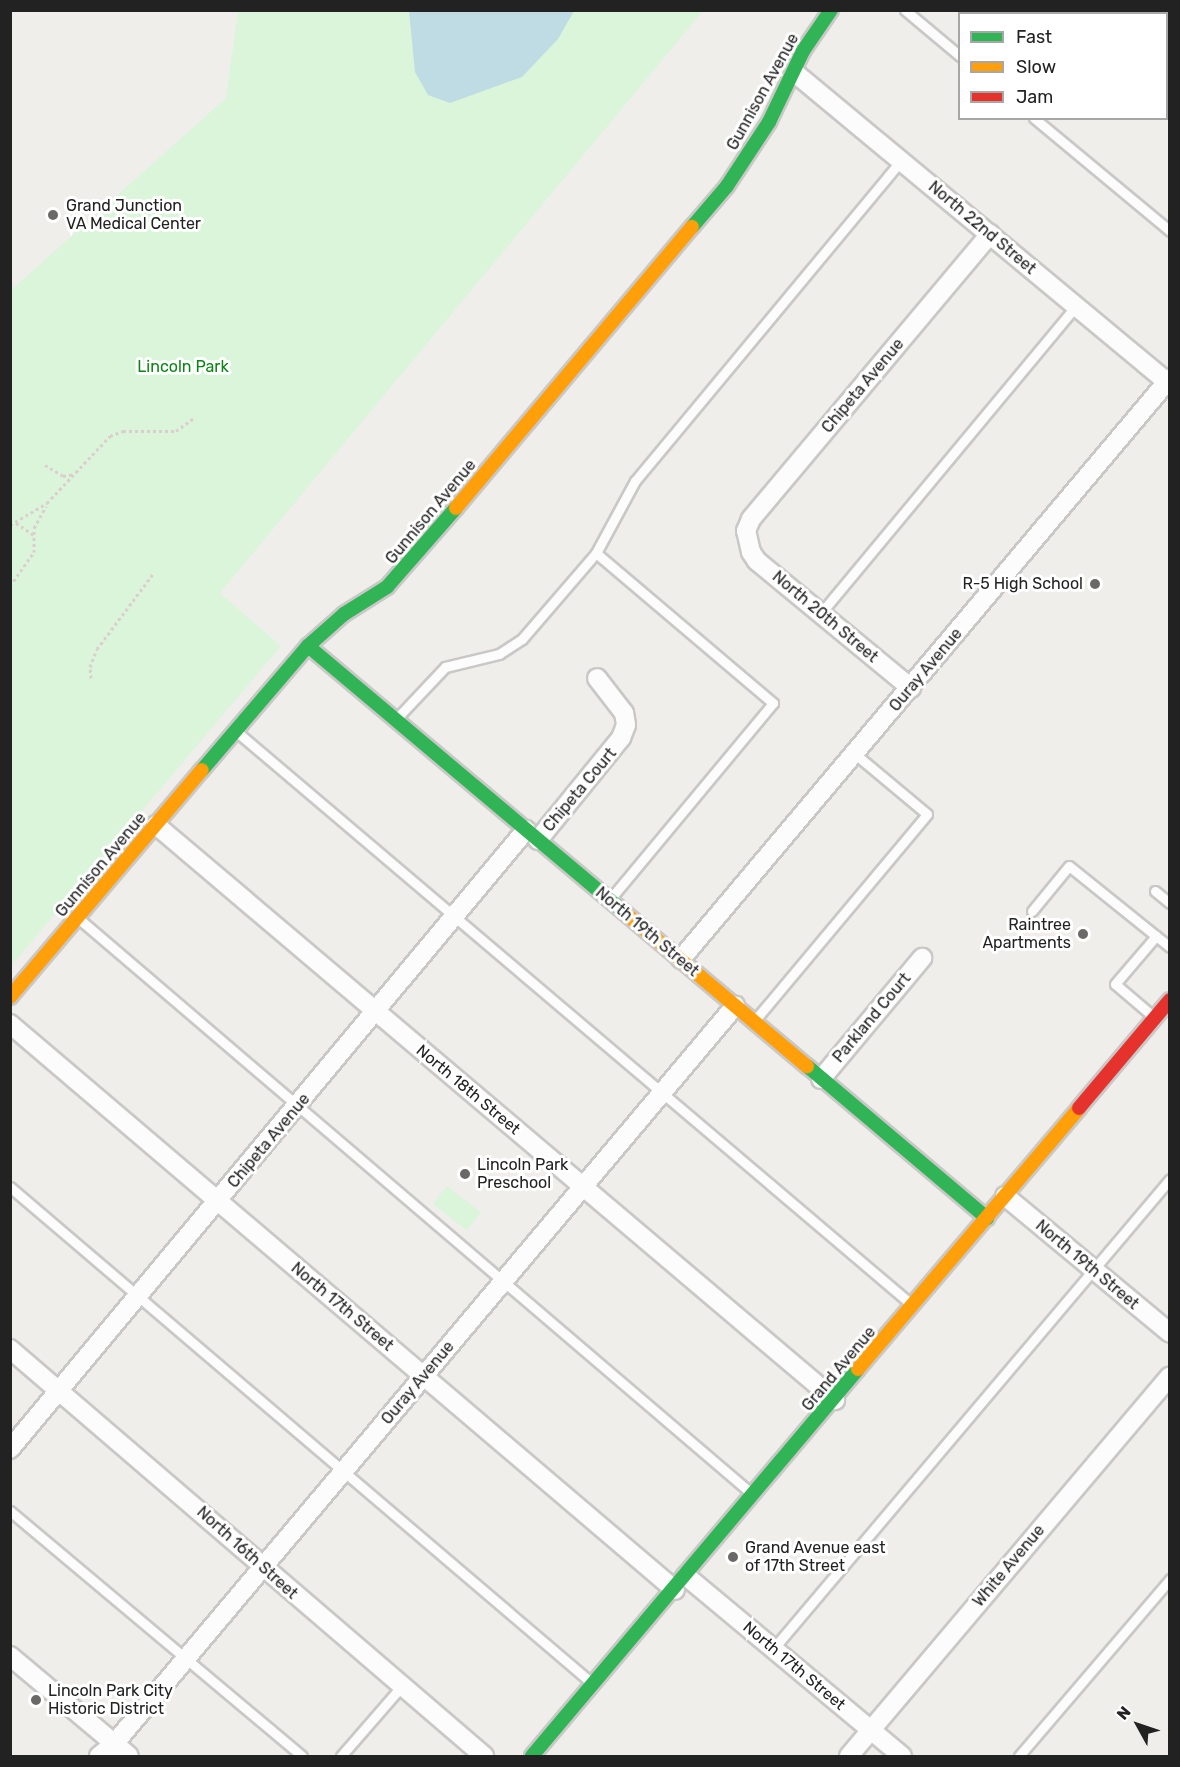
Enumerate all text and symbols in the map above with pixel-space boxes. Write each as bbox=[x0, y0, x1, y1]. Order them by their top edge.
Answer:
legend bbox=[958, 12, 1168, 120]
text: Fast bbox=[1016, 26, 1052, 48]
street label: Gunnison Avenue bbox=[723, 30, 803, 154]
text: Slow bbox=[1016, 56, 1056, 78]
text: Jam bbox=[1016, 86, 1053, 108]
street label: North 22nd Street bbox=[924, 177, 1040, 279]
place label: Grand Junction VA Medical Center bbox=[66, 196, 201, 234]
marker: Grand Junction VA Medical Center bbox=[44, 206, 62, 224]
street label: Chipeta Avenue bbox=[818, 335, 908, 437]
park label: Lincoln Park bbox=[137, 357, 229, 377]
street label: Gunnison Avenue bbox=[382, 456, 480, 568]
street label: North 20th Street bbox=[768, 567, 882, 667]
place label: R-5 High School bbox=[963, 574, 1083, 594]
marker: R-5 High School bbox=[1088, 577, 1102, 591]
street label: Ouray Avenue bbox=[885, 624, 967, 716]
street label: Chipeta Court bbox=[539, 744, 621, 836]
street label: Gunnison Avenue bbox=[52, 809, 150, 921]
street label: North 19th Street bbox=[591, 883, 703, 981]
place label: Raintree Apartments bbox=[982, 915, 1071, 953]
marker: Raintree Apartments bbox=[1076, 927, 1090, 941]
street label: Parkland Court bbox=[829, 969, 915, 1067]
street label: North 18th Street bbox=[412, 1041, 524, 1139]
street label: Chipeta Avenue bbox=[224, 1090, 314, 1192]
place label: Lincoln Park Preschool bbox=[477, 1155, 568, 1193]
marker: Lincoln Park Preschool bbox=[458, 1167, 472, 1181]
street label: North 19th Street bbox=[1031, 1216, 1143, 1314]
street label: North 17th Street bbox=[287, 1259, 397, 1355]
street label: Grand Avenue bbox=[798, 1323, 880, 1415]
street label: Ouray Avenue bbox=[377, 1337, 459, 1429]
street label: North 16th Street bbox=[193, 1503, 301, 1603]
street label: White Avenue bbox=[969, 1521, 1049, 1611]
place label: Grand Avenue east of 17th Street bbox=[745, 1538, 886, 1576]
marker: Grand Avenue east of 17th Street bbox=[726, 1550, 740, 1564]
street label: North 17th Street bbox=[739, 1618, 849, 1714]
place label: Lincoln Park City Historic District bbox=[48, 1681, 173, 1719]
marker: Lincoln Park City Historic District bbox=[29, 1693, 43, 1707]
north arrow bbox=[1108, 1695, 1168, 1755]
text: N bbox=[1113, 1703, 1135, 1724]

